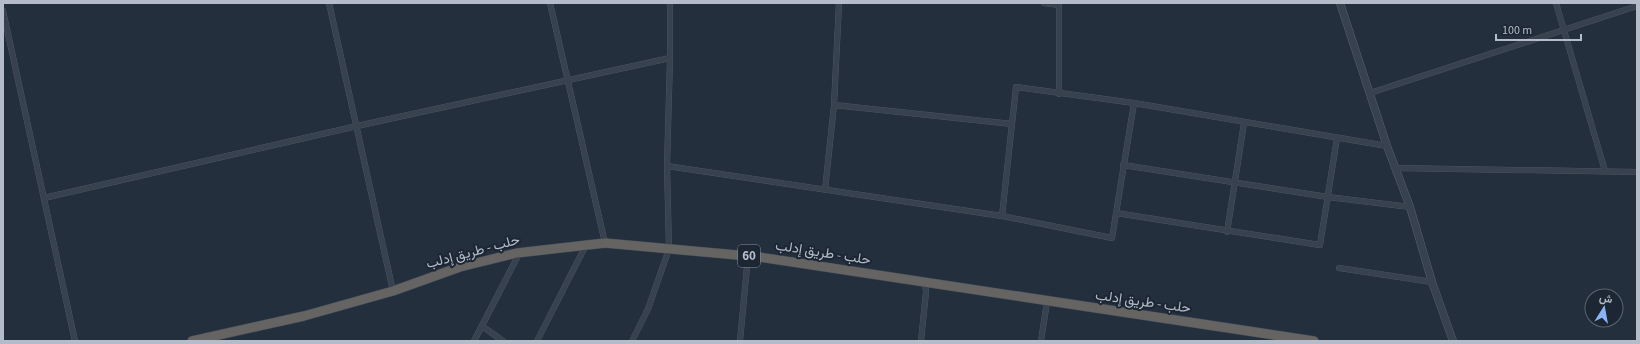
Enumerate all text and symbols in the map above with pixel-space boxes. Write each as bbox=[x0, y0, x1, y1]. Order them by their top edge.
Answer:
scale bar bbox=[1496, 16, 1581, 42]
text: 100 m bbox=[1502, 22, 1532, 39]
street label: حلب - طريق إدلب bbox=[424, 230, 522, 274]
street label: حلب - طريق إدلب bbox=[774, 236, 872, 270]
road number: 60 bbox=[738, 245, 760, 267]
street label: حلب - طريق إدلب bbox=[1094, 285, 1192, 319]
north arrow bbox=[1584, 288, 1624, 328]
text: ش bbox=[1598, 290, 1614, 307]

